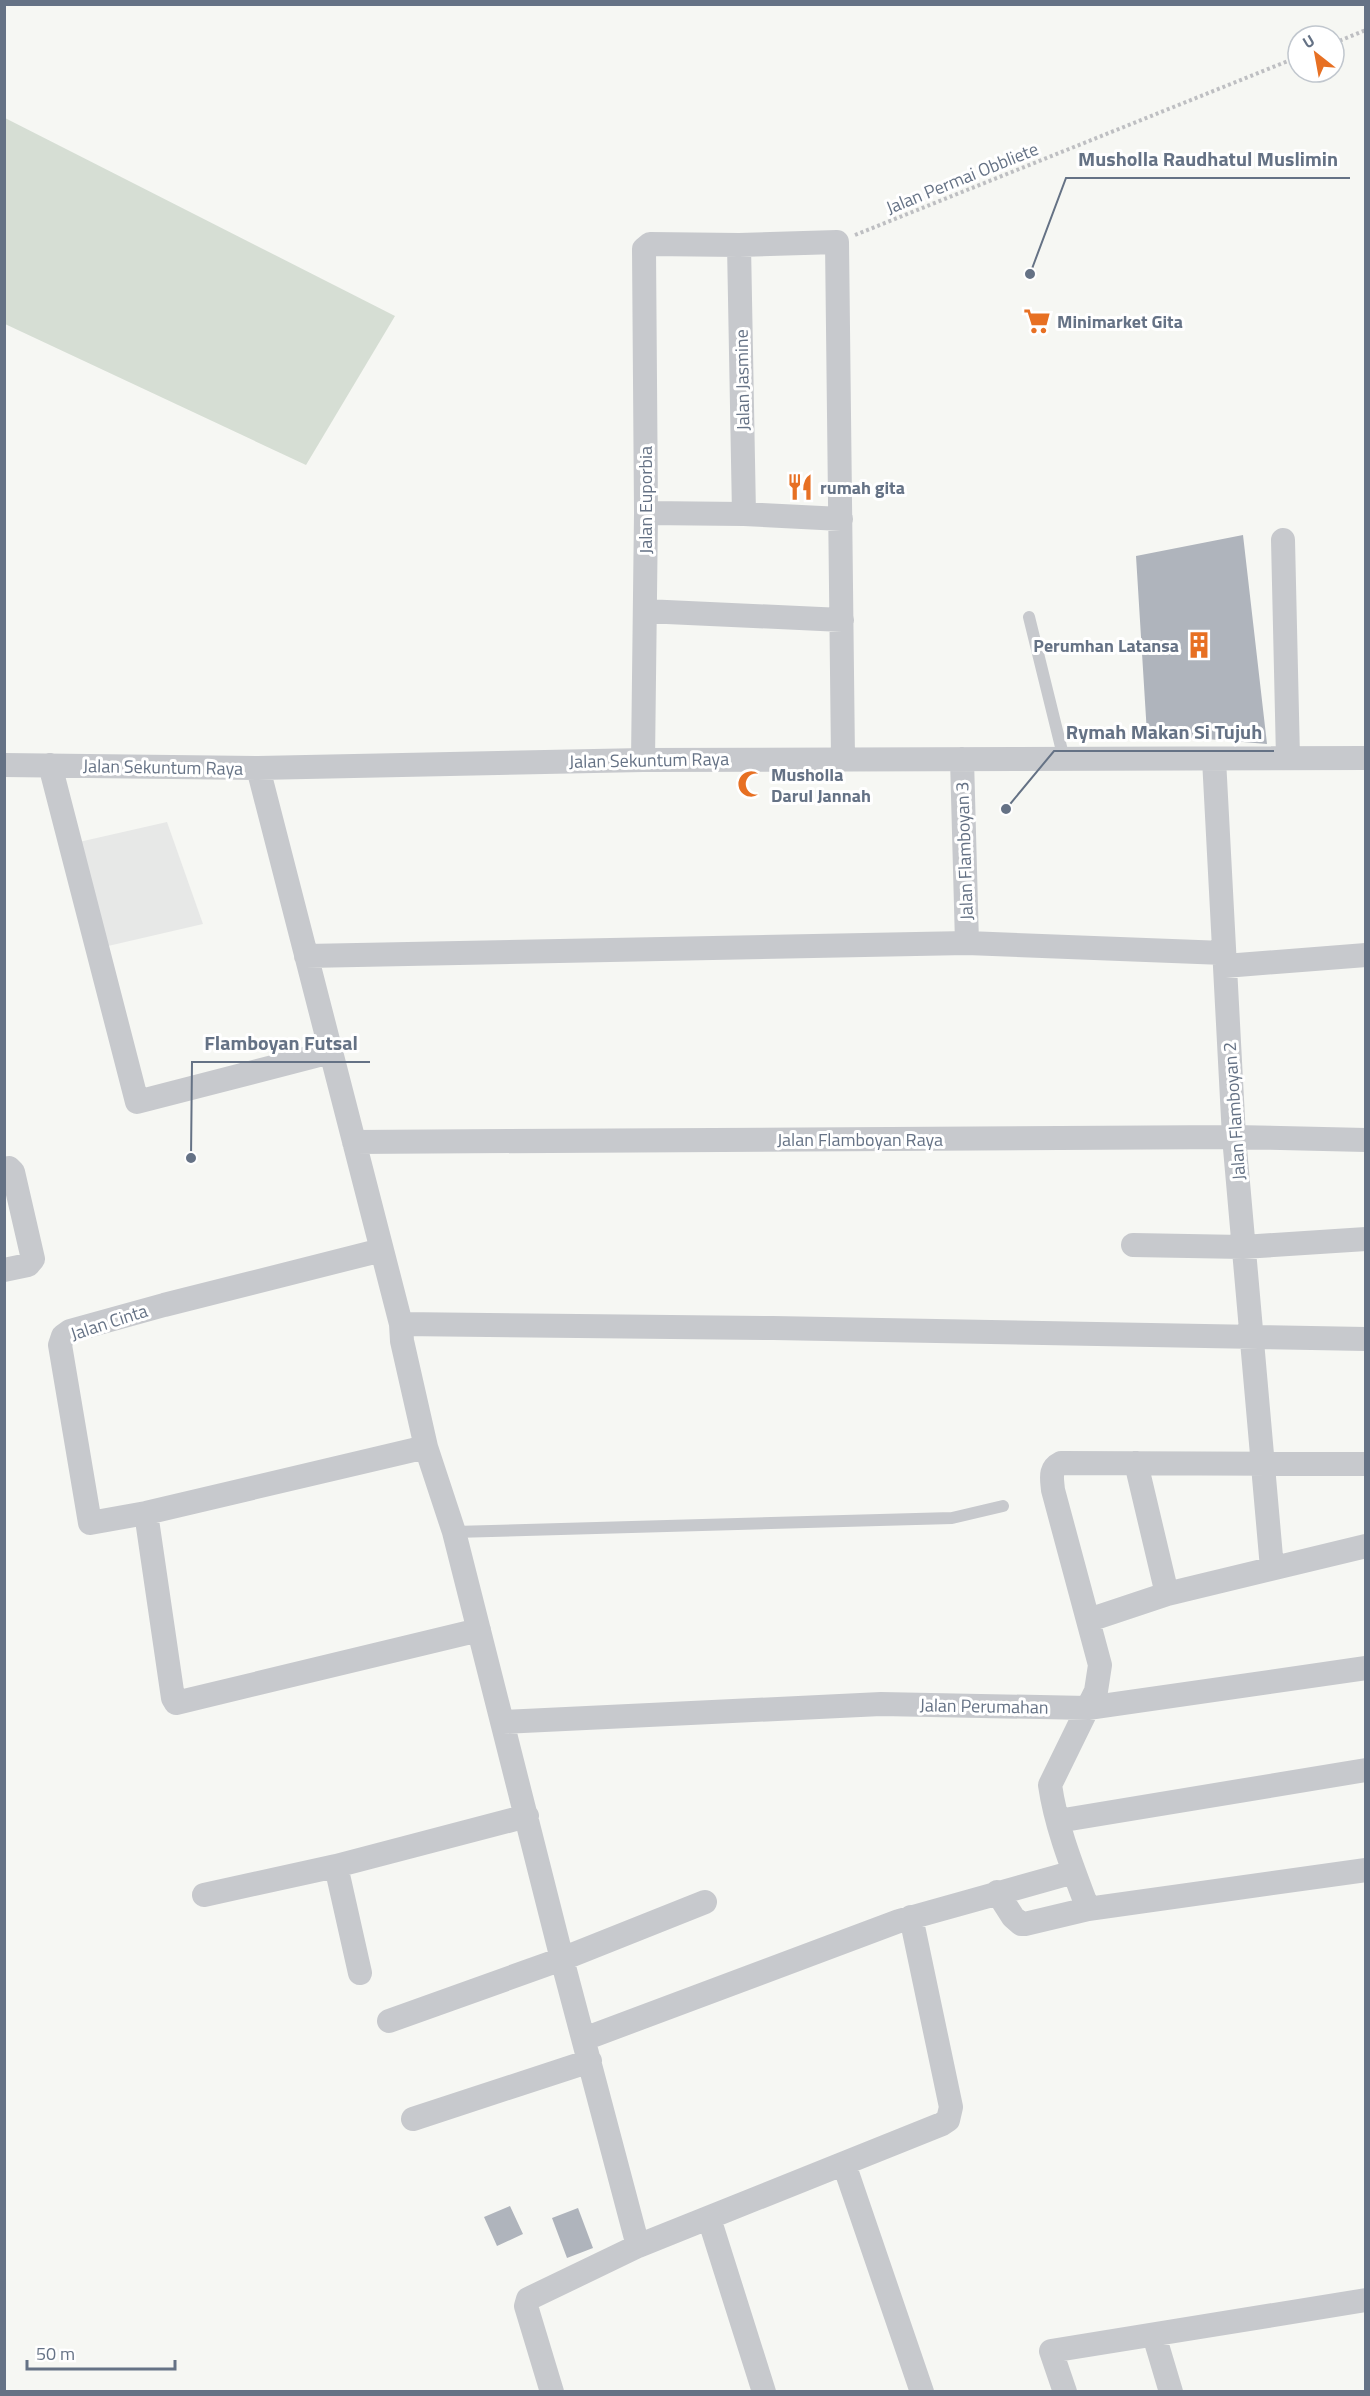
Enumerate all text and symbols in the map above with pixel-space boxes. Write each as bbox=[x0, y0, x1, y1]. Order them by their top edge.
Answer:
north arrow bbox=[1286, 24, 1346, 84]
text: U bbox=[1298, 28, 1319, 54]
street label: Jalan Permai Obbliete bbox=[882, 135, 1042, 221]
callout: Musholla Raudhatul Muslimin bbox=[1066, 140, 1350, 178]
text: Musholla Raudhatul Muslimin bbox=[1078, 143, 1338, 174]
supermarket icon: Minimarket Gita bbox=[1022, 306, 1052, 336]
place label: Minimarket Gita bbox=[1057, 308, 1183, 335]
street label: Jalan Jasmine bbox=[728, 329, 756, 431]
street label: Jalan Euporbia bbox=[632, 446, 659, 554]
restaurant icon: rumah gita bbox=[785, 472, 815, 502]
place label: rumah gita bbox=[820, 474, 905, 501]
building icon: Perumhan Latansa bbox=[1184, 630, 1214, 660]
place label: Perumhan Latansa bbox=[1033, 632, 1179, 659]
callout: Rymah Makan Si Tujuh bbox=[1054, 713, 1274, 751]
text: Rymah Makan Si Tujuh bbox=[1066, 716, 1262, 747]
street label: Jalan Sekuntum Raya bbox=[569, 745, 729, 775]
street label: Jalan Sekuntum Raya bbox=[83, 752, 243, 782]
place label: Musholla Darul Jannah bbox=[771, 761, 871, 809]
mosque icon: Musholla Darul Jannah bbox=[736, 769, 766, 799]
street label: Jalan Flamboyan 3 bbox=[948, 781, 980, 921]
callout: Flamboyan Futsal bbox=[192, 1024, 370, 1062]
text: Flamboyan Futsal bbox=[204, 1027, 358, 1058]
street label: Jalan Flamboyan 2 bbox=[1216, 1041, 1252, 1181]
street label: Jalan Flamboyan Raya bbox=[777, 1126, 943, 1153]
street label: Jalan Cinta bbox=[67, 1297, 151, 1347]
street label: Jalan Perumahan bbox=[919, 1691, 1049, 1721]
scale bar bbox=[27, 2333, 176, 2371]
text: 50 m bbox=[36, 2340, 75, 2367]

